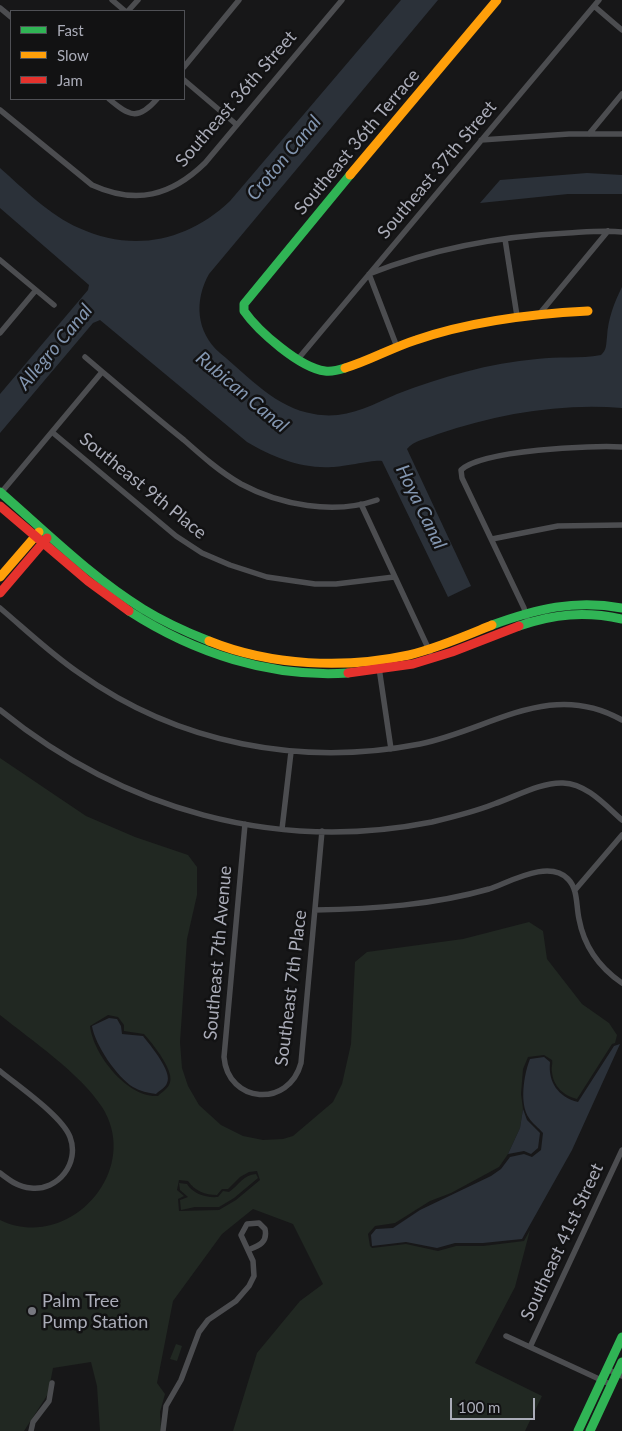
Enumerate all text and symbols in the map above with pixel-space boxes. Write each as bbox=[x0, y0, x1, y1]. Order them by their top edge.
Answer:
legend bbox=[10, 10, 185, 100]
text: Fast bbox=[57, 21, 84, 39]
street label: Southeast 36th Street bbox=[171, 27, 301, 171]
text: Slow bbox=[57, 46, 89, 64]
street label: Southeast 36th Terrace bbox=[290, 65, 424, 219]
text: Jam bbox=[57, 71, 83, 89]
street label: Southeast 37th Street bbox=[373, 97, 501, 243]
water label: Croton Canal bbox=[242, 111, 326, 205]
water label: Allegro Canal bbox=[13, 300, 97, 394]
water label: Rubican Canal bbox=[191, 347, 293, 437]
street label: Southeast 9th Place bbox=[75, 428, 211, 544]
water label: Hoya Canal bbox=[391, 461, 451, 553]
street label: Southeast 7th Avenue bbox=[200, 865, 236, 1041]
street label: Southeast 7th Place bbox=[271, 909, 311, 1067]
street label: Southeast 41st Street bbox=[516, 1160, 608, 1324]
place label: Palm Tree Pump Station bbox=[42, 1290, 148, 1332]
marker: Palm Tree Pump Station bbox=[26, 1305, 38, 1317]
scale bar bbox=[452, 1388, 537, 1420]
text: 100 m bbox=[458, 1398, 500, 1416]

